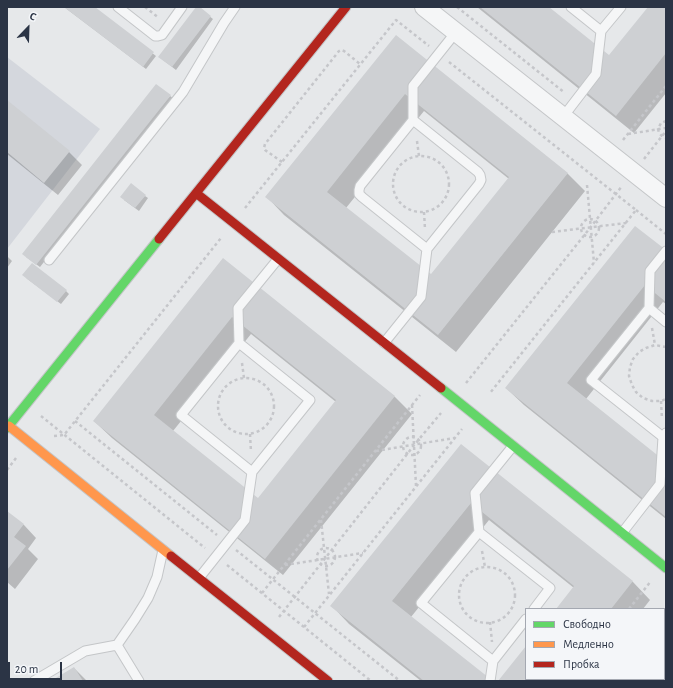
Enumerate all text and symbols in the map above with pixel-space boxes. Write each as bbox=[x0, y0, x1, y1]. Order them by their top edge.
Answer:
north arrow bbox=[8, 8, 48, 48]
text: С bbox=[28, 10, 38, 23]
legend bbox=[525, 608, 665, 680]
text: Свободно bbox=[563, 618, 611, 630]
text: Медленно bbox=[563, 638, 614, 650]
scale bar bbox=[10, 654, 64, 680]
text: Пробка bbox=[563, 658, 600, 670]
text: 20 m bbox=[15, 663, 38, 675]

